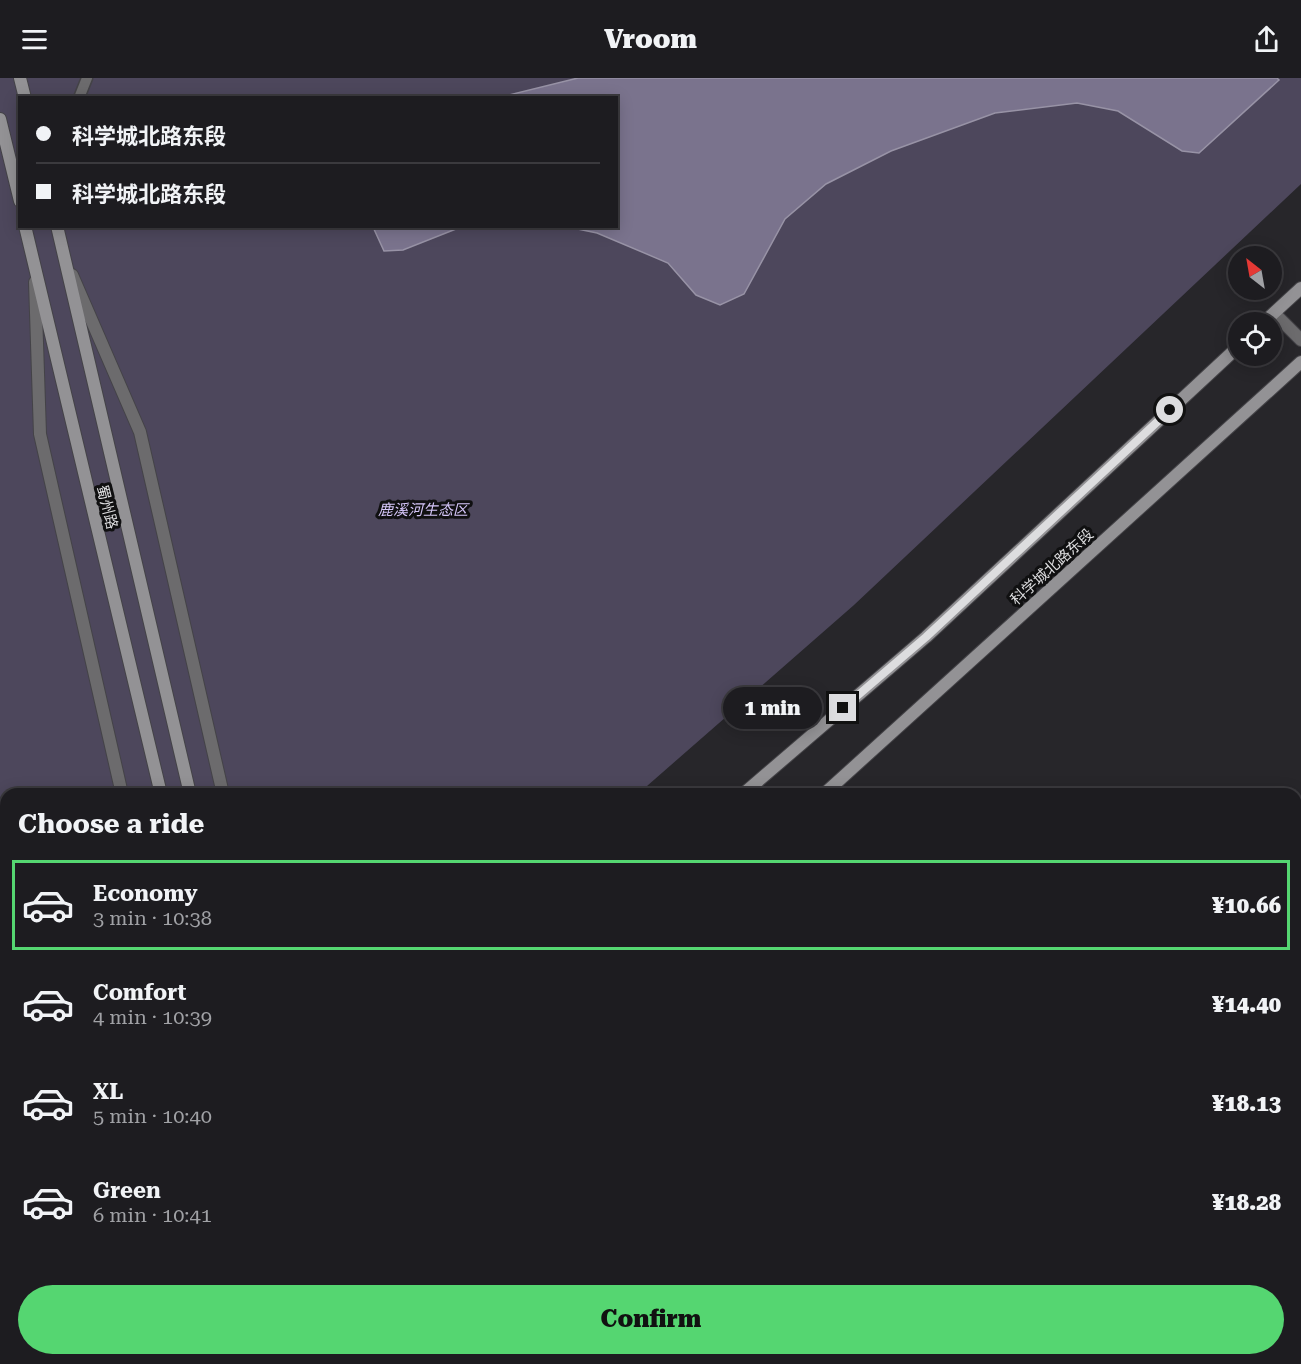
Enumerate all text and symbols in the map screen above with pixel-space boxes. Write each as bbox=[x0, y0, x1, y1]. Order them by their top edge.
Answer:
icon: menu bbox=[18, 23, 51, 56]
text: Vroom bbox=[604, 23, 697, 55]
icon: share bbox=[1250, 23, 1283, 56]
text: 科学城北路东段 bbox=[72, 124, 226, 149]
text: 科学城北路东段 bbox=[72, 182, 226, 207]
north arrow bbox=[1228, 246, 1282, 300]
map controls bbox=[1228, 246, 1282, 366]
button: locate bbox=[1228, 312, 1282, 366]
route start bbox=[1156, 396, 1183, 423]
street label: 蜀州路 bbox=[93, 483, 121, 531]
park label: 鹿溪河生态区 bbox=[378, 501, 470, 519]
street label: 科学城北路东段 bbox=[1007, 525, 1097, 609]
callout: 1 min bbox=[723, 687, 822, 729]
route end bbox=[829, 694, 856, 721]
text: 1 min bbox=[744, 696, 801, 720]
text: Choose a ride bbox=[18, 808, 204, 840]
icon: car bbox=[21, 878, 75, 932]
text: Economy bbox=[93, 881, 197, 906]
text: ¥10.66 bbox=[1212, 893, 1281, 918]
text: 3 min · 10:38 bbox=[93, 906, 212, 930]
icon: car bbox=[21, 977, 75, 1031]
text: Comfort bbox=[93, 980, 186, 1005]
text: ¥14.40 bbox=[1212, 992, 1281, 1017]
text: 4 min · 10:39 bbox=[93, 1005, 212, 1029]
icon: car bbox=[21, 1076, 75, 1130]
text: XL bbox=[93, 1079, 123, 1104]
text: ¥18.13 bbox=[1212, 1091, 1281, 1116]
text: 5 min · 10:40 bbox=[93, 1104, 212, 1128]
icon: car bbox=[21, 1175, 75, 1229]
text: Green bbox=[93, 1178, 161, 1203]
text: ¥18.28 bbox=[1212, 1190, 1281, 1215]
text: 6 min · 10:41 bbox=[93, 1203, 212, 1227]
button: Confirm bbox=[18, 1285, 1284, 1354]

